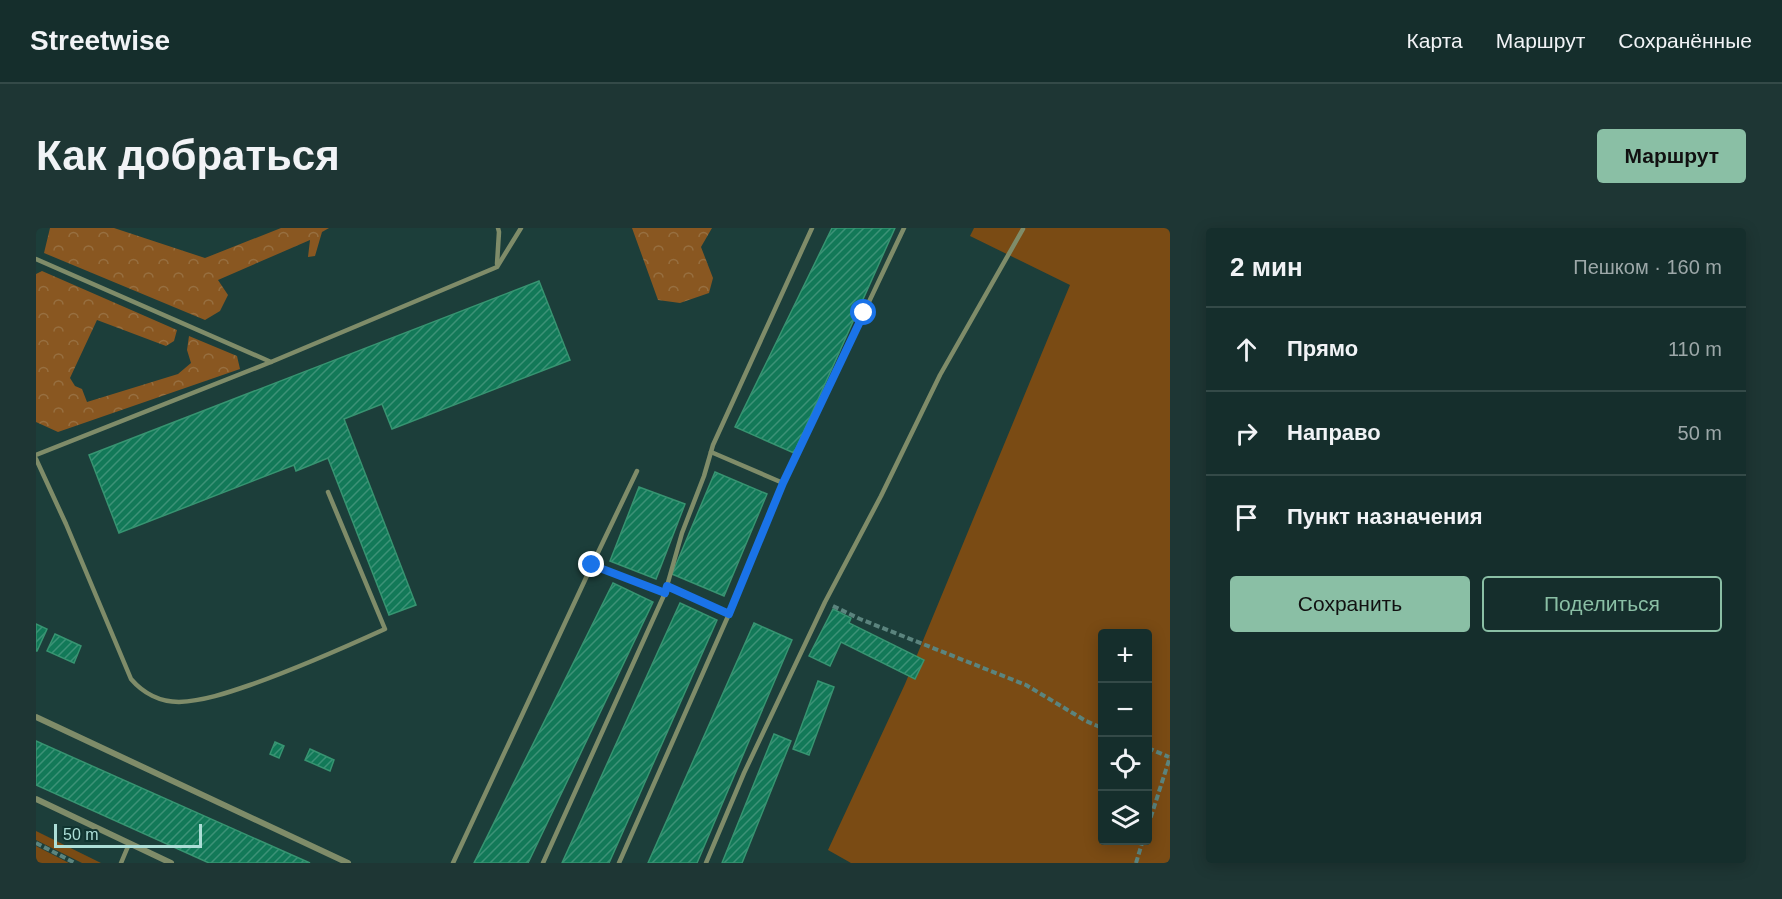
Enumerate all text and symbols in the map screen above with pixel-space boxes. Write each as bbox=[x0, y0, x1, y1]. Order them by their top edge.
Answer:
text: Streetwise bbox=[30, 25, 170, 56]
text: Карта bbox=[1407, 29, 1463, 52]
text: Маршрут bbox=[1496, 29, 1585, 52]
text: Сохранённые bbox=[1618, 29, 1752, 52]
button: Маршрут bbox=[1597, 129, 1746, 183]
text: Как добраться bbox=[36, 132, 340, 179]
text: 2 мин bbox=[1230, 252, 1303, 282]
text: Пешком · 160 m bbox=[1573, 256, 1722, 278]
route start bbox=[850, 299, 876, 325]
icon: ahead bbox=[1230, 333, 1263, 366]
text: Прямо bbox=[1287, 336, 1358, 361]
text: 110 m bbox=[1668, 338, 1722, 360]
icon: right bbox=[1230, 417, 1263, 450]
text: Направо bbox=[1287, 420, 1381, 445]
text: 50 m bbox=[1678, 422, 1722, 444]
icon: arrive bbox=[1230, 501, 1263, 534]
text: Пункт назначения bbox=[1287, 504, 1483, 529]
route end bbox=[578, 551, 604, 577]
button: Сохранить bbox=[1230, 576, 1470, 632]
button: Поделиться bbox=[1482, 576, 1722, 632]
map controls bbox=[1098, 629, 1152, 845]
button: + bbox=[1098, 629, 1152, 683]
button: − bbox=[1098, 683, 1152, 737]
button: locate bbox=[1098, 737, 1152, 791]
button: layers bbox=[1098, 791, 1152, 845]
scale bar bbox=[54, 821, 202, 848]
text: 50 m bbox=[63, 826, 99, 843]

